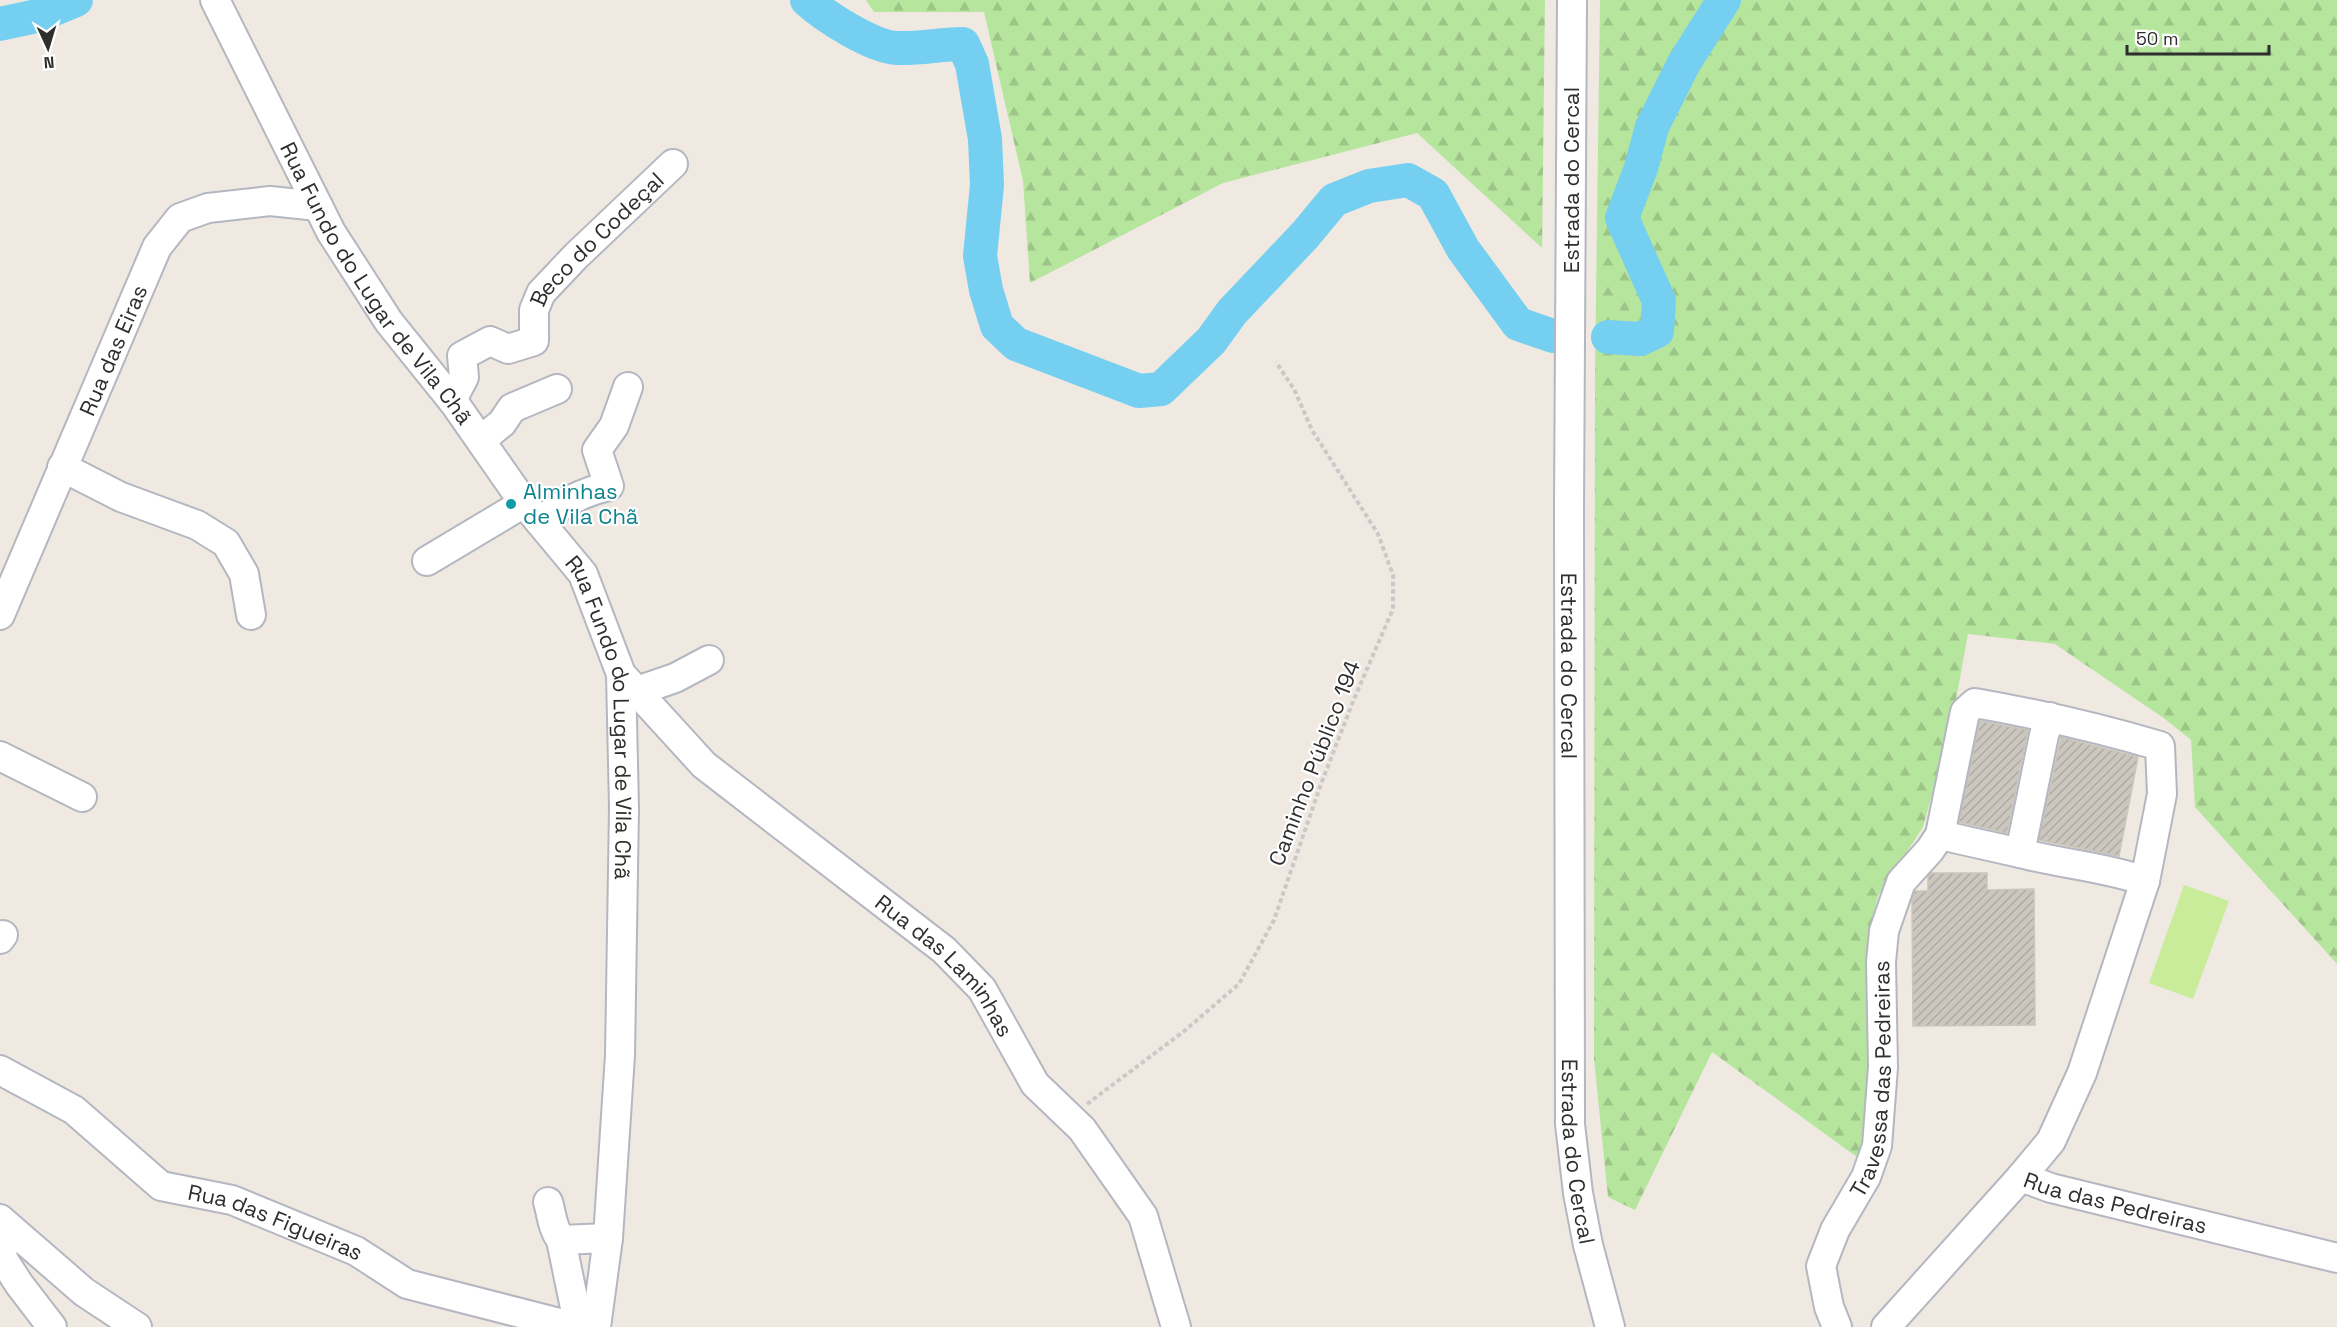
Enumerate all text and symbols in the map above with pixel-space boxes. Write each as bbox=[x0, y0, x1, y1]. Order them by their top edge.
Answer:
north arrow bbox=[18, 18, 78, 78]
scale bar bbox=[2127, 18, 2270, 56]
text: 50 m bbox=[2136, 27, 2178, 50]
text: N bbox=[43, 52, 55, 73]
street label: Estrada do Cercal bbox=[1557, 87, 1585, 273]
street label: Rua Fundo do Lugar de Vila Chã bbox=[274, 137, 479, 430]
street label: Beco do Codeçal bbox=[523, 166, 670, 310]
street label: Rua das Eiras bbox=[73, 280, 153, 420]
place label: Alminhas de Vila Chã bbox=[523, 477, 639, 530]
marker: Alminhas de Vila Chã bbox=[504, 497, 518, 511]
street label: Rua Fundo do Lugar de Vila Chã bbox=[559, 549, 638, 880]
street label: Estrada do Cercal bbox=[1555, 573, 1583, 759]
street label: Caminho Público 194 bbox=[1262, 656, 1366, 870]
street label: Rua das Laminhas bbox=[870, 888, 1020, 1041]
street label: Travessa das Pedreiras bbox=[1843, 960, 1897, 1202]
street label: Estrada do Cercal bbox=[1556, 1059, 1602, 1246]
street label: Rua das Pedreiras bbox=[2020, 1165, 2210, 1240]
street label: Rua das Figueiras bbox=[186, 1178, 369, 1266]

